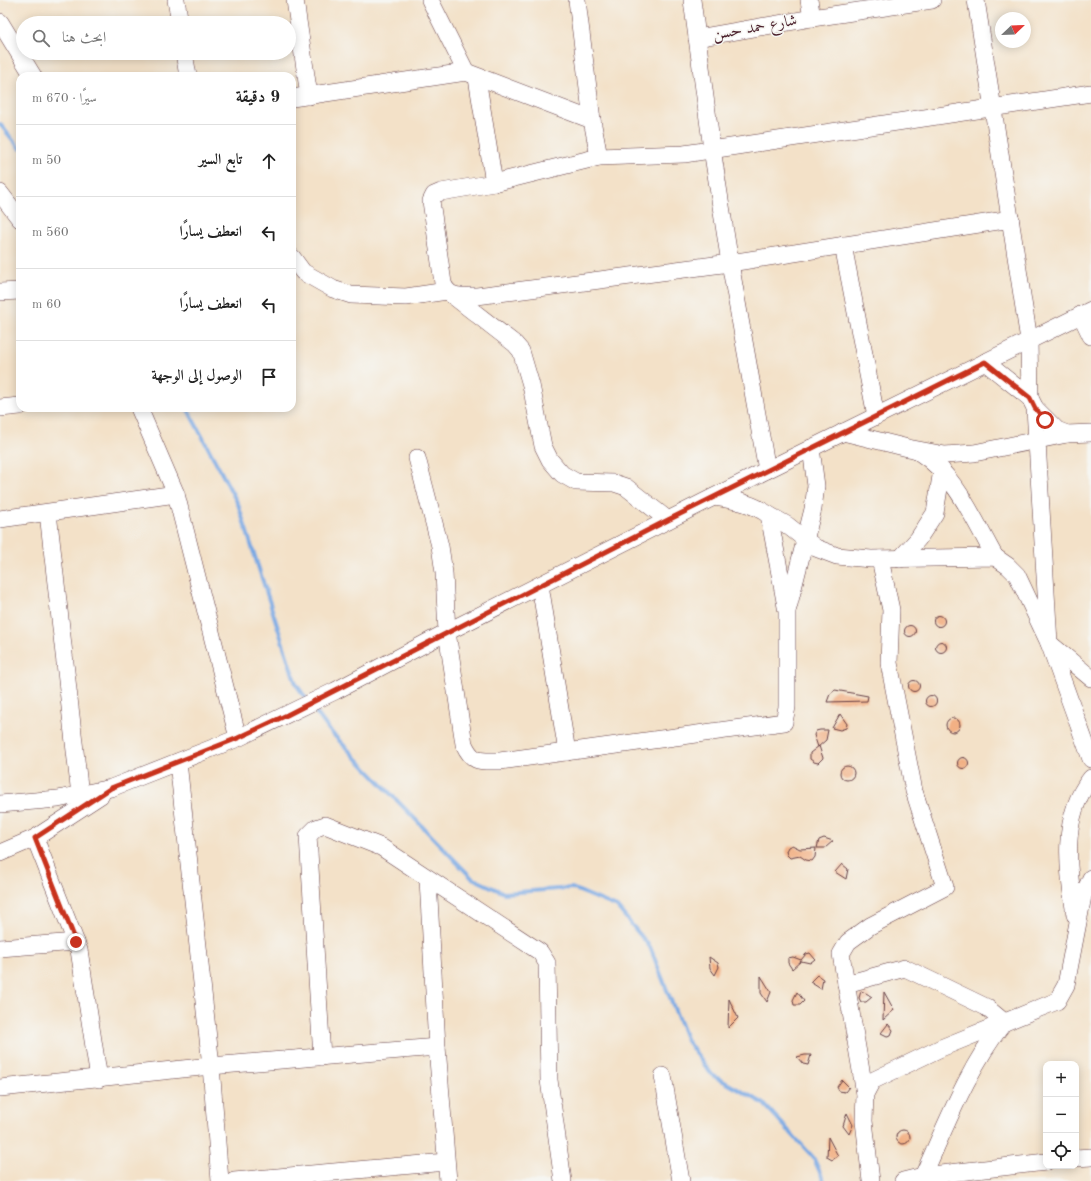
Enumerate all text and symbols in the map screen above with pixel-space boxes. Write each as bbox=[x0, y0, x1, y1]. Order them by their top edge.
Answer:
north arrow bbox=[995, 12, 1031, 48]
street label: شارع حمد حسن bbox=[712, 13, 799, 47]
search box bbox=[16, 16, 296, 60]
icon: search bbox=[30, 27, 52, 49]
text: ابحث هنا bbox=[62, 31, 106, 46]
text: 9 دقيقة bbox=[236, 89, 280, 106]
text: سيرًا · 670 m bbox=[32, 92, 97, 105]
icon: ahead bbox=[258, 150, 280, 172]
text: تابع السير bbox=[199, 153, 242, 168]
text: 50 m bbox=[32, 154, 61, 167]
icon: left bbox=[258, 222, 280, 244]
text: انعطف يسارًا bbox=[180, 225, 242, 240]
text: 560 m bbox=[32, 226, 69, 239]
icon: left bbox=[258, 294, 280, 316]
text: انعطف يسارًا bbox=[180, 297, 242, 312]
text: 60 m bbox=[32, 298, 61, 311]
icon: arrive bbox=[258, 366, 280, 388]
text: الوصول إلى الوجهة bbox=[151, 369, 242, 384]
route start bbox=[1036, 411, 1054, 429]
route end bbox=[67, 933, 85, 951]
map controls bbox=[1043, 1061, 1079, 1169]
button: + bbox=[1043, 1061, 1079, 1097]
button: − bbox=[1043, 1097, 1079, 1133]
button: locate bbox=[1043, 1133, 1079, 1169]

